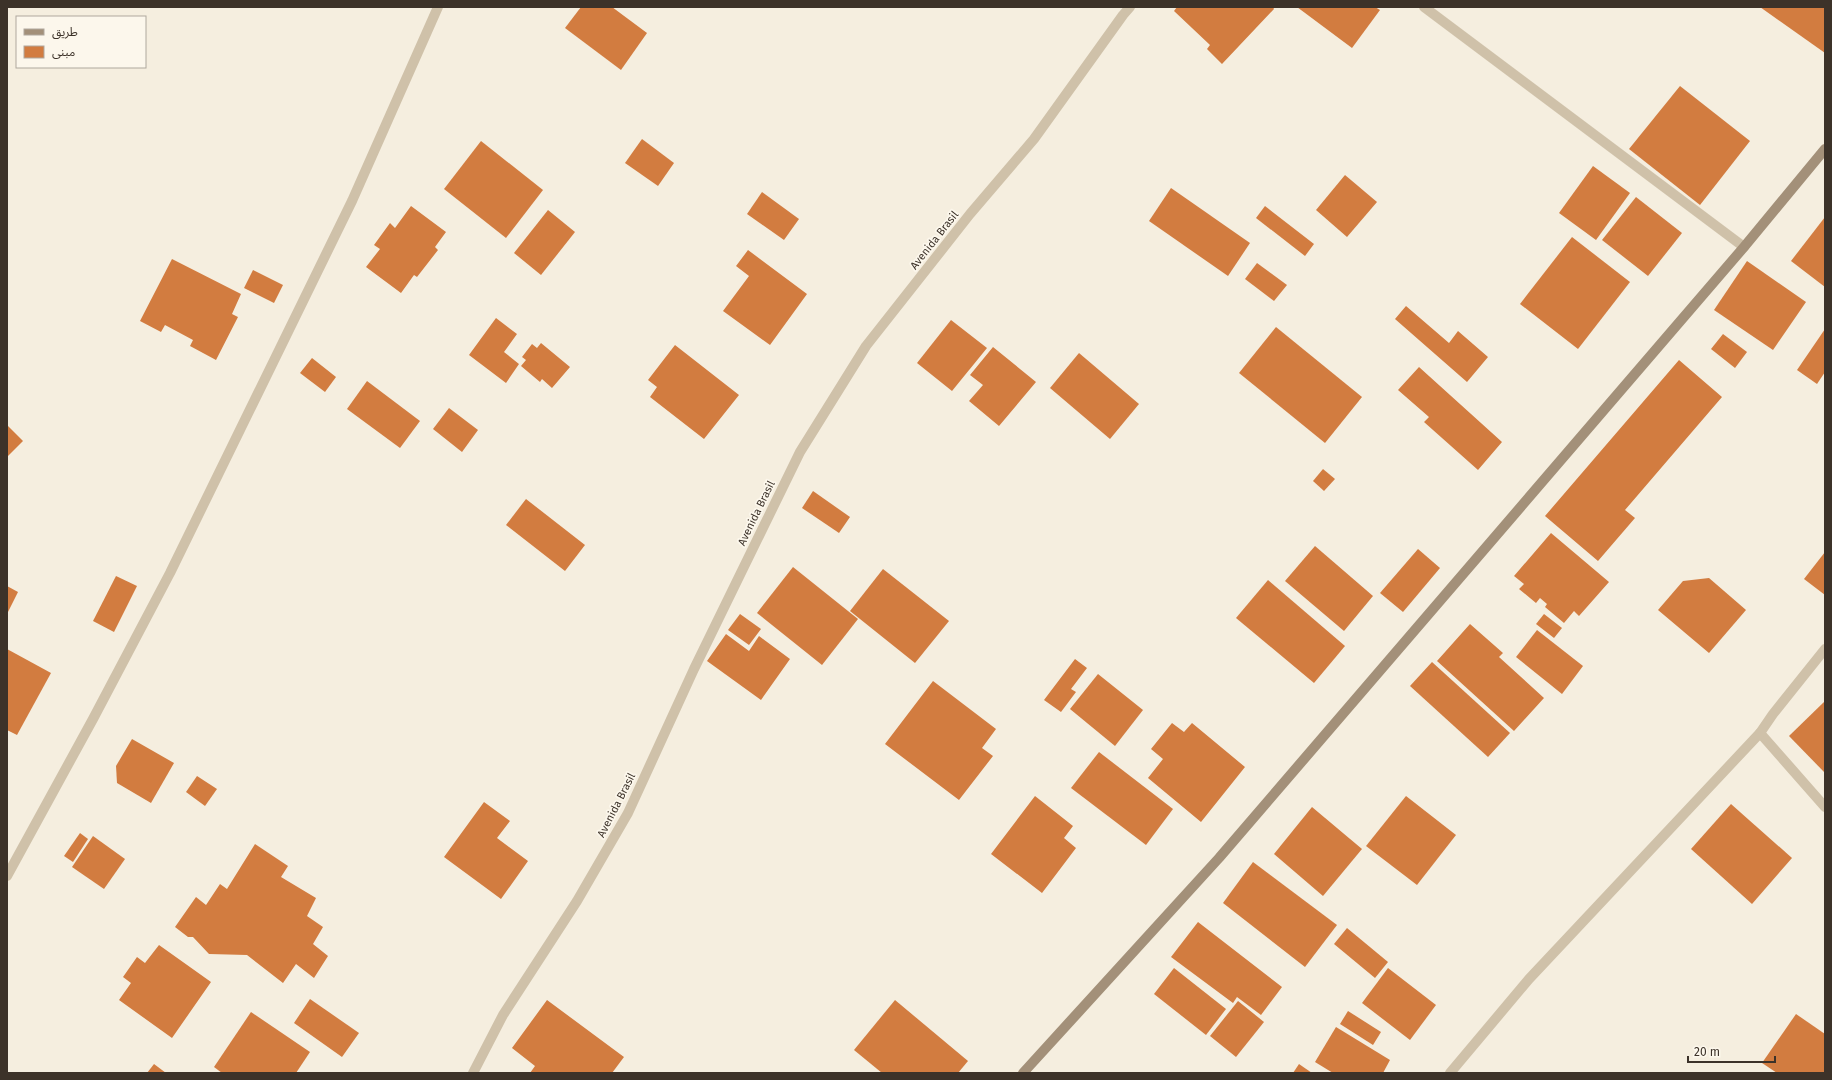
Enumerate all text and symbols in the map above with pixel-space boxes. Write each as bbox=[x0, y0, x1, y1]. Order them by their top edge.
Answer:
legend bbox=[16, 16, 146, 68]
text: طريق bbox=[52, 25, 78, 40]
text: مبنى bbox=[52, 45, 75, 59]
street label: Avenida Brasil bbox=[908, 208, 961, 272]
street label: Avenida Brasil bbox=[735, 479, 778, 548]
street label: Avenida Brasil bbox=[595, 771, 638, 840]
scale bar bbox=[1688, 1038, 1775, 1064]
text: 20 m bbox=[1694, 1045, 1720, 1059]

